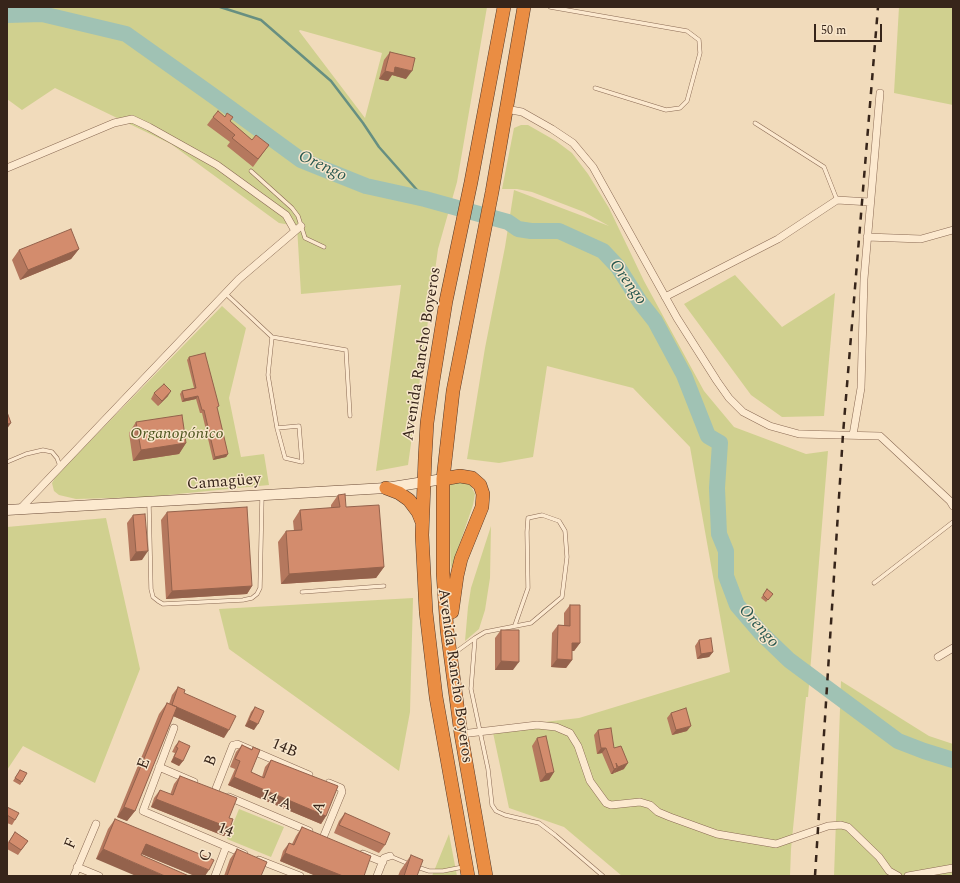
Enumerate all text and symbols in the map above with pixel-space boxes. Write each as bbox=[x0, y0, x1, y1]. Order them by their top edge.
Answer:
scale bar bbox=[816, 16, 884, 42]
text: 50 m bbox=[821, 21, 846, 40]
water label: Orengo bbox=[295, 147, 349, 187]
water label: Orengo bbox=[604, 256, 650, 310]
street label: Avenida Rancho Boyeros bbox=[400, 266, 446, 442]
park label: Organopónico bbox=[130, 425, 224, 445]
street label: Camagüey bbox=[186, 471, 262, 495]
street label: Avenida Rancho Boyeros bbox=[432, 588, 476, 764]
water label: Orengo bbox=[733, 601, 783, 653]
street label: 14B bbox=[268, 735, 300, 763]
street label: B bbox=[201, 753, 223, 769]
street label: E bbox=[134, 756, 156, 772]
street label: 14 A bbox=[258, 786, 294, 816]
street label: A bbox=[309, 799, 331, 817]
street label: 14 bbox=[214, 819, 236, 843]
street label: F bbox=[61, 836, 83, 852]
street label: C bbox=[196, 847, 218, 865]

